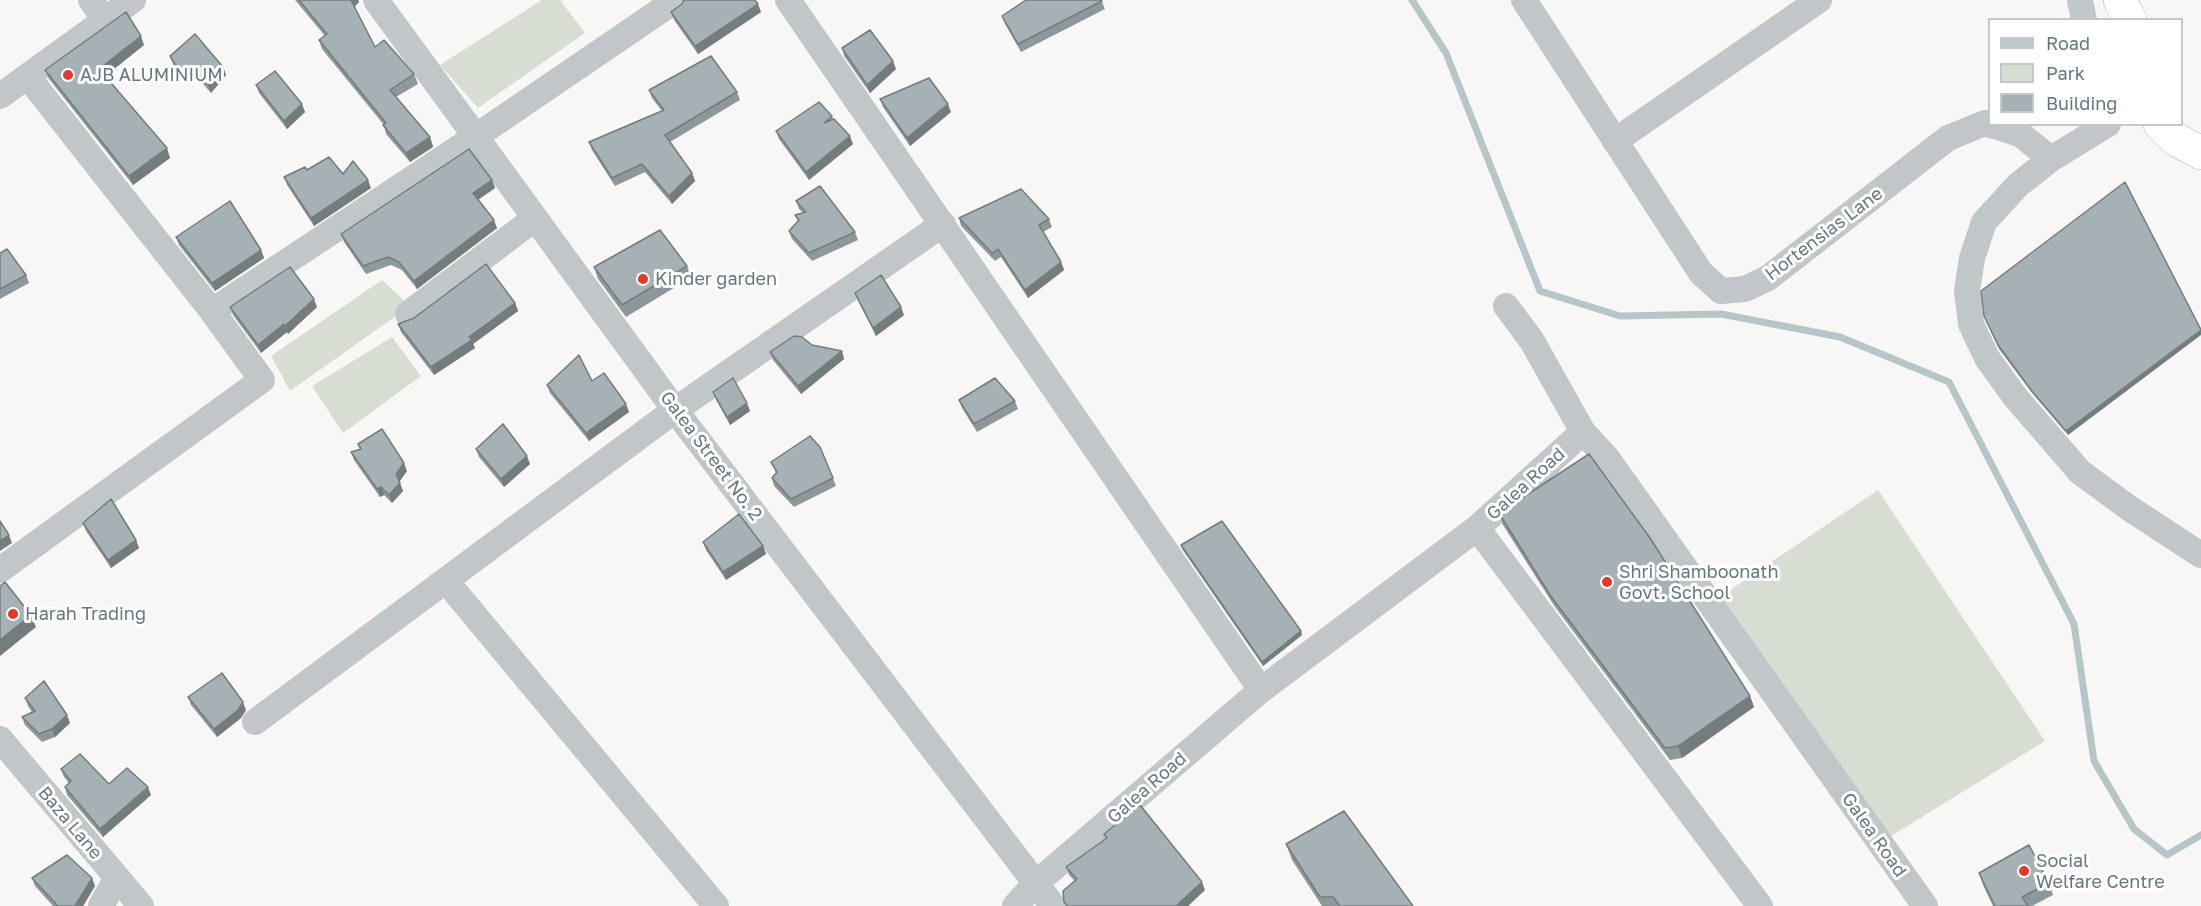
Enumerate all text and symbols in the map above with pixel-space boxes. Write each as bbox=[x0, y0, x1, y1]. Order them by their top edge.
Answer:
legend bbox=[1988, 18, 2183, 126]
text: Road bbox=[2046, 32, 2090, 54]
text: Park bbox=[2046, 62, 2085, 84]
place label: AJB ALUMINIUM bbox=[80, 64, 223, 86]
marker: AJB ALUMINIUM bbox=[61, 68, 75, 82]
text: Building bbox=[2046, 92, 2117, 114]
street label: Hortensias Lane bbox=[1761, 183, 1887, 285]
place label: Kinder garden bbox=[655, 268, 777, 290]
marker: Kinder garden bbox=[636, 272, 650, 286]
street label: Galea Street No. 2 bbox=[655, 387, 767, 525]
street label: Galea Road bbox=[1482, 443, 1570, 525]
place label: Shri Shamboonath Govt. School bbox=[1619, 561, 1779, 604]
marker: Shri Shamboonath Govt. School bbox=[1600, 575, 1614, 589]
place label: Harah Trading bbox=[25, 603, 146, 625]
marker: Harah Trading bbox=[6, 607, 20, 621]
street label: Galea Road bbox=[1103, 748, 1191, 828]
street label: Baza Lane bbox=[33, 782, 107, 864]
street label: Galea Road bbox=[1837, 789, 1911, 881]
place label: Social Welfare Centre bbox=[2036, 850, 2165, 892]
marker: Social Welfare Centre bbox=[2017, 864, 2031, 878]

